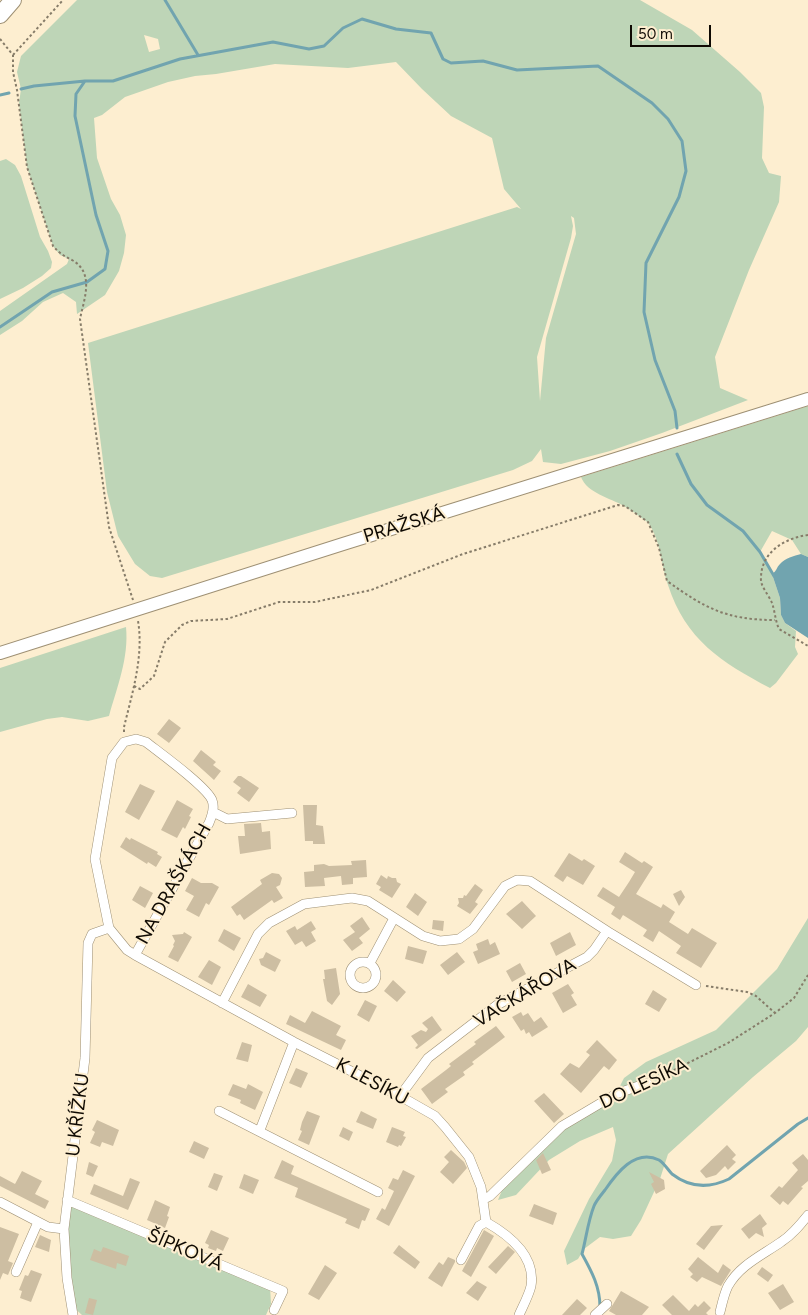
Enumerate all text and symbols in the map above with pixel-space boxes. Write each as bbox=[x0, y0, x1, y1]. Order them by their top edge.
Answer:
scale bar bbox=[633, 15, 714, 47]
text: 50 m bbox=[638, 25, 673, 43]
street label: PRAŽSKÁ bbox=[360, 502, 448, 548]
street label: NA DRAŠKÁCH bbox=[131, 820, 217, 948]
street label: VAČKÁŘOVA bbox=[470, 954, 580, 1032]
street label: K LESÍKU bbox=[332, 1053, 412, 1111]
street label: DO LESÍKA bbox=[596, 1054, 692, 1114]
street label: U KŘÍŽKU bbox=[62, 1072, 94, 1158]
street label: ŠÍPKOVÁ bbox=[144, 1224, 226, 1276]

